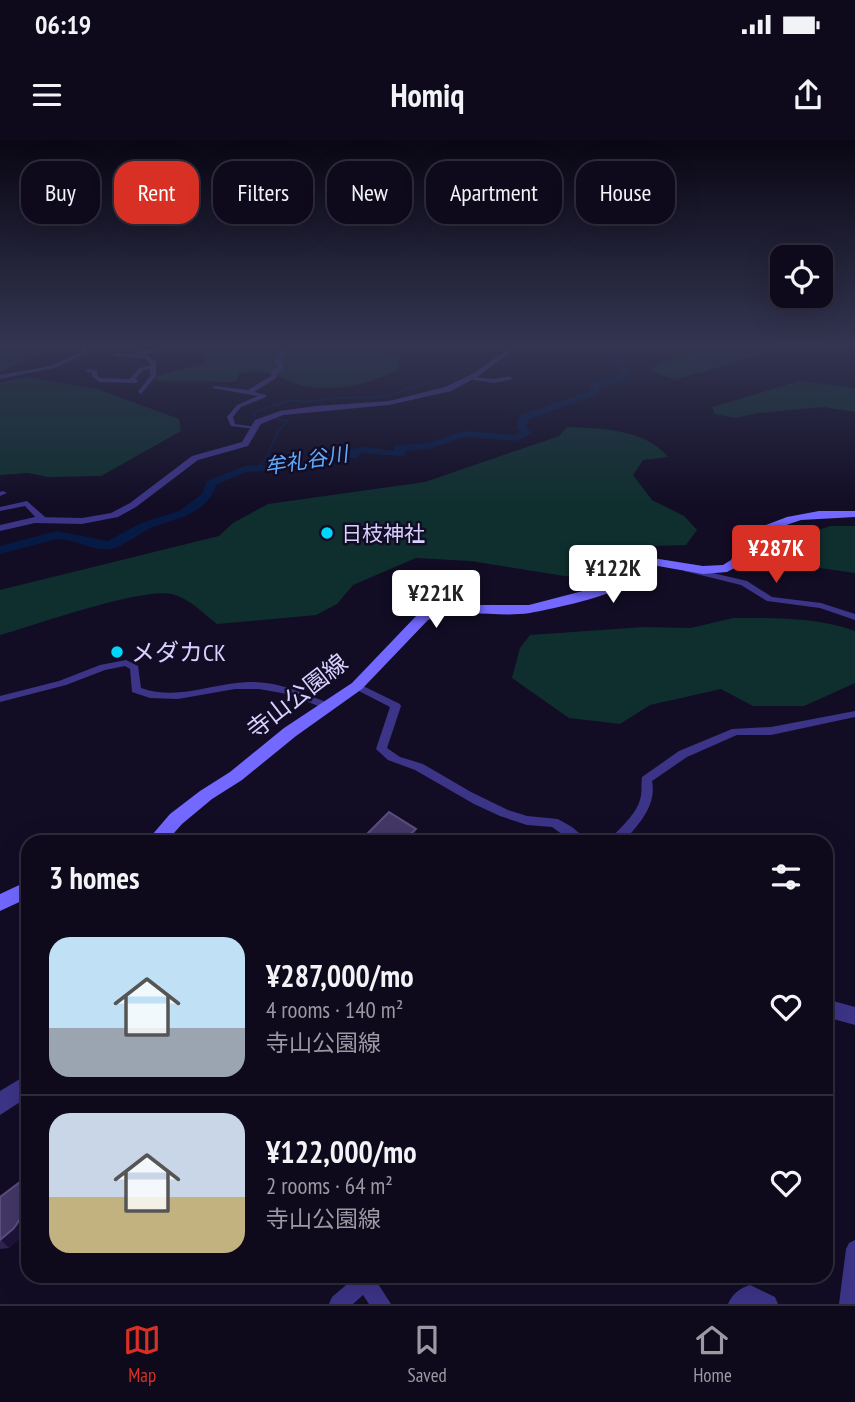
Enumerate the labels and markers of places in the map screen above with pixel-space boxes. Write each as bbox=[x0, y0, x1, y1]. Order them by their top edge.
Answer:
place label: 日枝神社 bbox=[341, 520, 425, 547]
marker: 日枝神社 bbox=[319, 525, 335, 541]
pin: ¥287K bbox=[727, 526, 825, 585]
pin: ¥122K bbox=[564, 546, 662, 605]
pin: ¥221K bbox=[387, 570, 485, 630]
place label: メダカCK bbox=[131, 637, 226, 668]
marker: メダカCK bbox=[109, 644, 125, 660]

